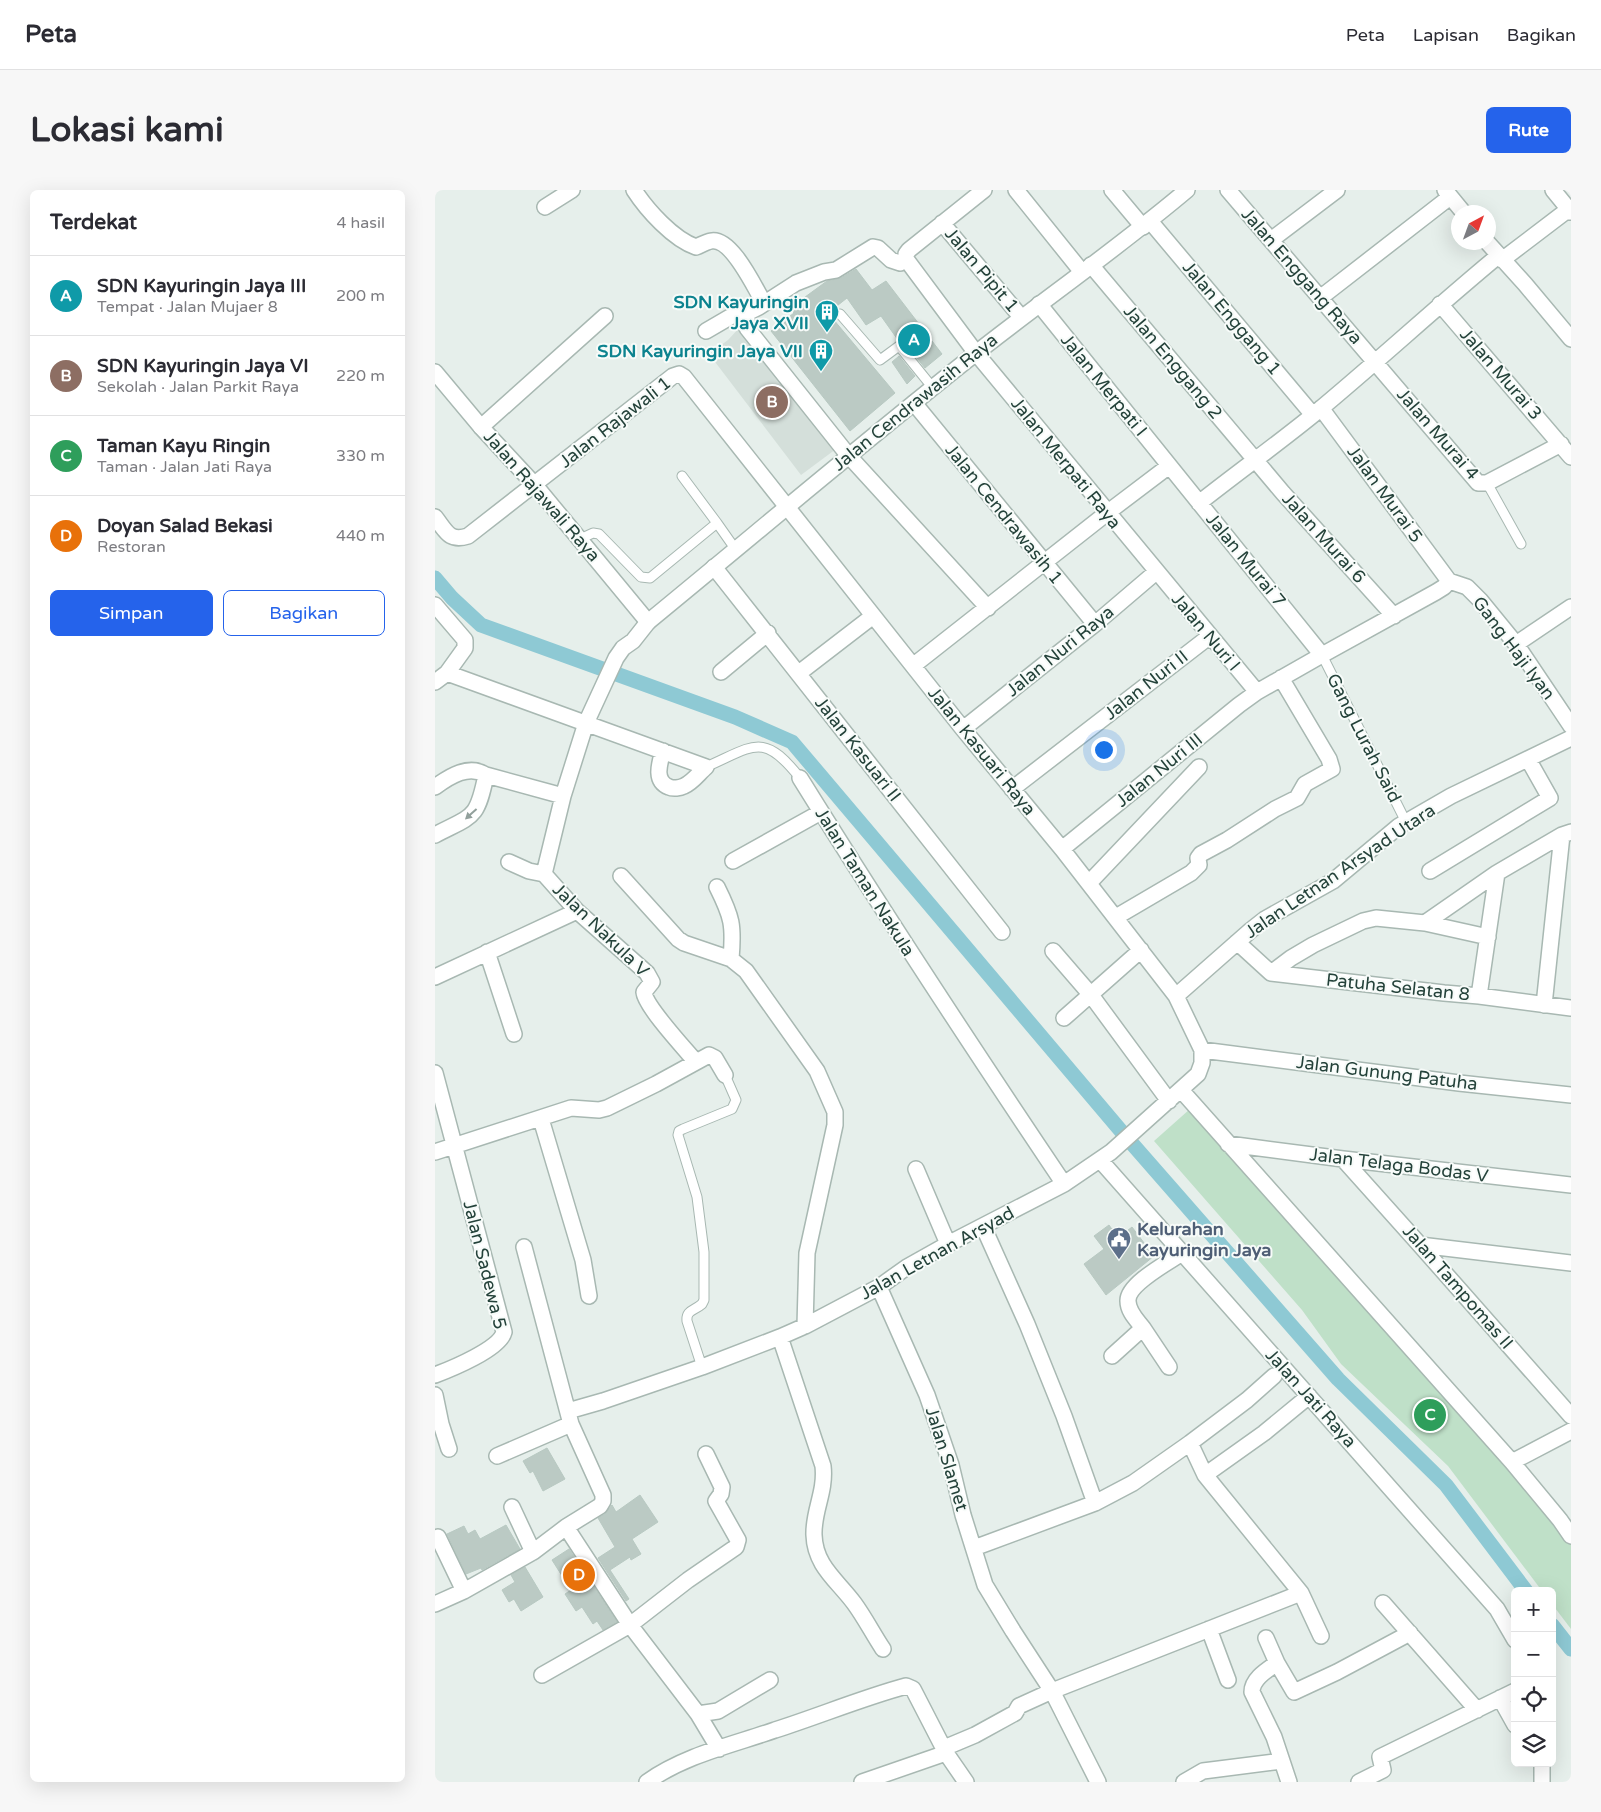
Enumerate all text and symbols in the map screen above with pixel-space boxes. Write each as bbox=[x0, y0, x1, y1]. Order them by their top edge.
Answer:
text: Peta bbox=[25, 20, 77, 49]
text: Peta bbox=[1346, 24, 1385, 46]
text: Lapisan bbox=[1413, 24, 1479, 46]
text: Bagikan bbox=[1507, 24, 1576, 46]
button: Rute bbox=[1486, 107, 1571, 153]
text: Lokasi kami bbox=[30, 109, 224, 151]
street label: Jalan Enggang Raya bbox=[1237, 203, 1367, 349]
north arrow bbox=[1451, 205, 1496, 250]
text: Terdekat bbox=[50, 210, 137, 235]
text: 4 hasil bbox=[336, 213, 385, 233]
street label: Jalan Pipit 1 bbox=[940, 223, 1024, 317]
street label: Jalan Enggang 1 bbox=[1178, 256, 1286, 380]
text: SDN Kayuringin Jaya III bbox=[97, 275, 306, 297]
text: A bbox=[60, 286, 72, 306]
text: 200 m bbox=[336, 286, 385, 306]
place label: SDN Kayuringin Jaya XVII bbox=[673, 291, 809, 334]
text: Tempat · Jalan Mujaer 8 bbox=[97, 297, 278, 317]
building icon: SDN Kayuringin Jaya XVII bbox=[814, 299, 840, 333]
street label: Jalan Enggang 2 bbox=[1119, 300, 1227, 424]
pin: A bbox=[898, 321, 930, 359]
street label: Jalan Murai 3 bbox=[1455, 324, 1547, 424]
street label: Jalan Cendrawasih Raya bbox=[828, 329, 1002, 475]
street label: Jalan Merpati I bbox=[1056, 329, 1152, 441]
building icon: SDN Kayuringin Jaya VII bbox=[808, 338, 834, 372]
place label: SDN Kayuringin Jaya VII bbox=[597, 340, 803, 362]
text: SDN Kayuringin Jaya VI bbox=[97, 355, 309, 377]
text: B bbox=[60, 366, 72, 386]
text: 220 m bbox=[336, 366, 385, 386]
street label: Jalan Rajawali 1 bbox=[555, 372, 675, 472]
text: Sekolah · Jalan Parkit Raya bbox=[97, 377, 299, 397]
pin: B bbox=[756, 383, 788, 421]
street label: Jalan Murai 4 bbox=[1392, 384, 1484, 484]
street label: Jalan Merpati Raya bbox=[1006, 393, 1126, 533]
street label: Jalan Rajawali Raya bbox=[479, 426, 605, 566]
text: Taman Kayu Ringin bbox=[97, 435, 270, 457]
street label: Jalan Cendrawasih 1 bbox=[940, 439, 1068, 589]
street label: Jalan Murai 5 bbox=[1342, 441, 1428, 547]
text: C bbox=[60, 446, 72, 466]
text: 330 m bbox=[336, 446, 385, 466]
text: Taman · Jalan Jati Raya bbox=[97, 457, 272, 477]
street label: Jalan Murai 6 bbox=[1278, 488, 1370, 588]
street label: Jalan Murai 7 bbox=[1201, 509, 1291, 611]
text: Doyan Salad Bekasi bbox=[97, 515, 273, 537]
text: D bbox=[60, 526, 72, 546]
text: 440 m bbox=[336, 526, 385, 546]
text: Restoran bbox=[97, 537, 166, 557]
street label: Jalan Nuri I bbox=[1167, 588, 1245, 676]
button: Simpan bbox=[50, 590, 213, 636]
button: Bagikan bbox=[223, 590, 385, 636]
street label: Gang Haji Iyan bbox=[1468, 592, 1560, 704]
street label: Jalan Nuri Raya bbox=[1002, 601, 1118, 701]
street label: Jalan Nuri II bbox=[1100, 645, 1192, 725]
street label: Gang Lurah Said bbox=[1322, 670, 1406, 806]
street label: Jalan Kasuari Raya bbox=[923, 682, 1041, 820]
street label: Jalan Kasuari II bbox=[810, 692, 906, 806]
street label: Jalan Nuri III bbox=[1111, 728, 1207, 812]
your location bbox=[1091, 737, 1117, 763]
street label: Jalan Letnan Arsyad Utara bbox=[1241, 799, 1439, 943]
street label: Jalan Taman Nakula bbox=[810, 804, 920, 960]
one-way arrow bbox=[465, 808, 478, 819]
street label: Jalan Nakula V bbox=[548, 878, 654, 982]
street label: Patuha Selatan 8 bbox=[1325, 968, 1471, 1006]
street label: Jalan Gunung Patuha bbox=[1295, 1051, 1479, 1095]
street label: Jalan Telaga Bodas V bbox=[1308, 1143, 1490, 1187]
street label: Jalan Sadewa 5 bbox=[458, 1198, 512, 1332]
street label: Jalan Letnan Arsyad bbox=[856, 1202, 1018, 1304]
place label: Kelurahan Kayuringin Jaya bbox=[1137, 1218, 1271, 1261]
street label: Jalan Tampomas II bbox=[1398, 1220, 1518, 1354]
public building icon: Kelurahan Kayuringin Jaya bbox=[1106, 1226, 1132, 1260]
street label: Jalan Jati Raya bbox=[1261, 1344, 1361, 1452]
pin: C bbox=[1414, 1396, 1446, 1434]
street label: Jalan Slamet bbox=[921, 1404, 973, 1514]
pin: D bbox=[563, 1556, 595, 1594]
map controls bbox=[1511, 1587, 1556, 1767]
button: + bbox=[1511, 1587, 1556, 1632]
button: − bbox=[1511, 1632, 1556, 1677]
button: locate bbox=[1511, 1677, 1556, 1722]
button: layers bbox=[1511, 1722, 1556, 1767]

